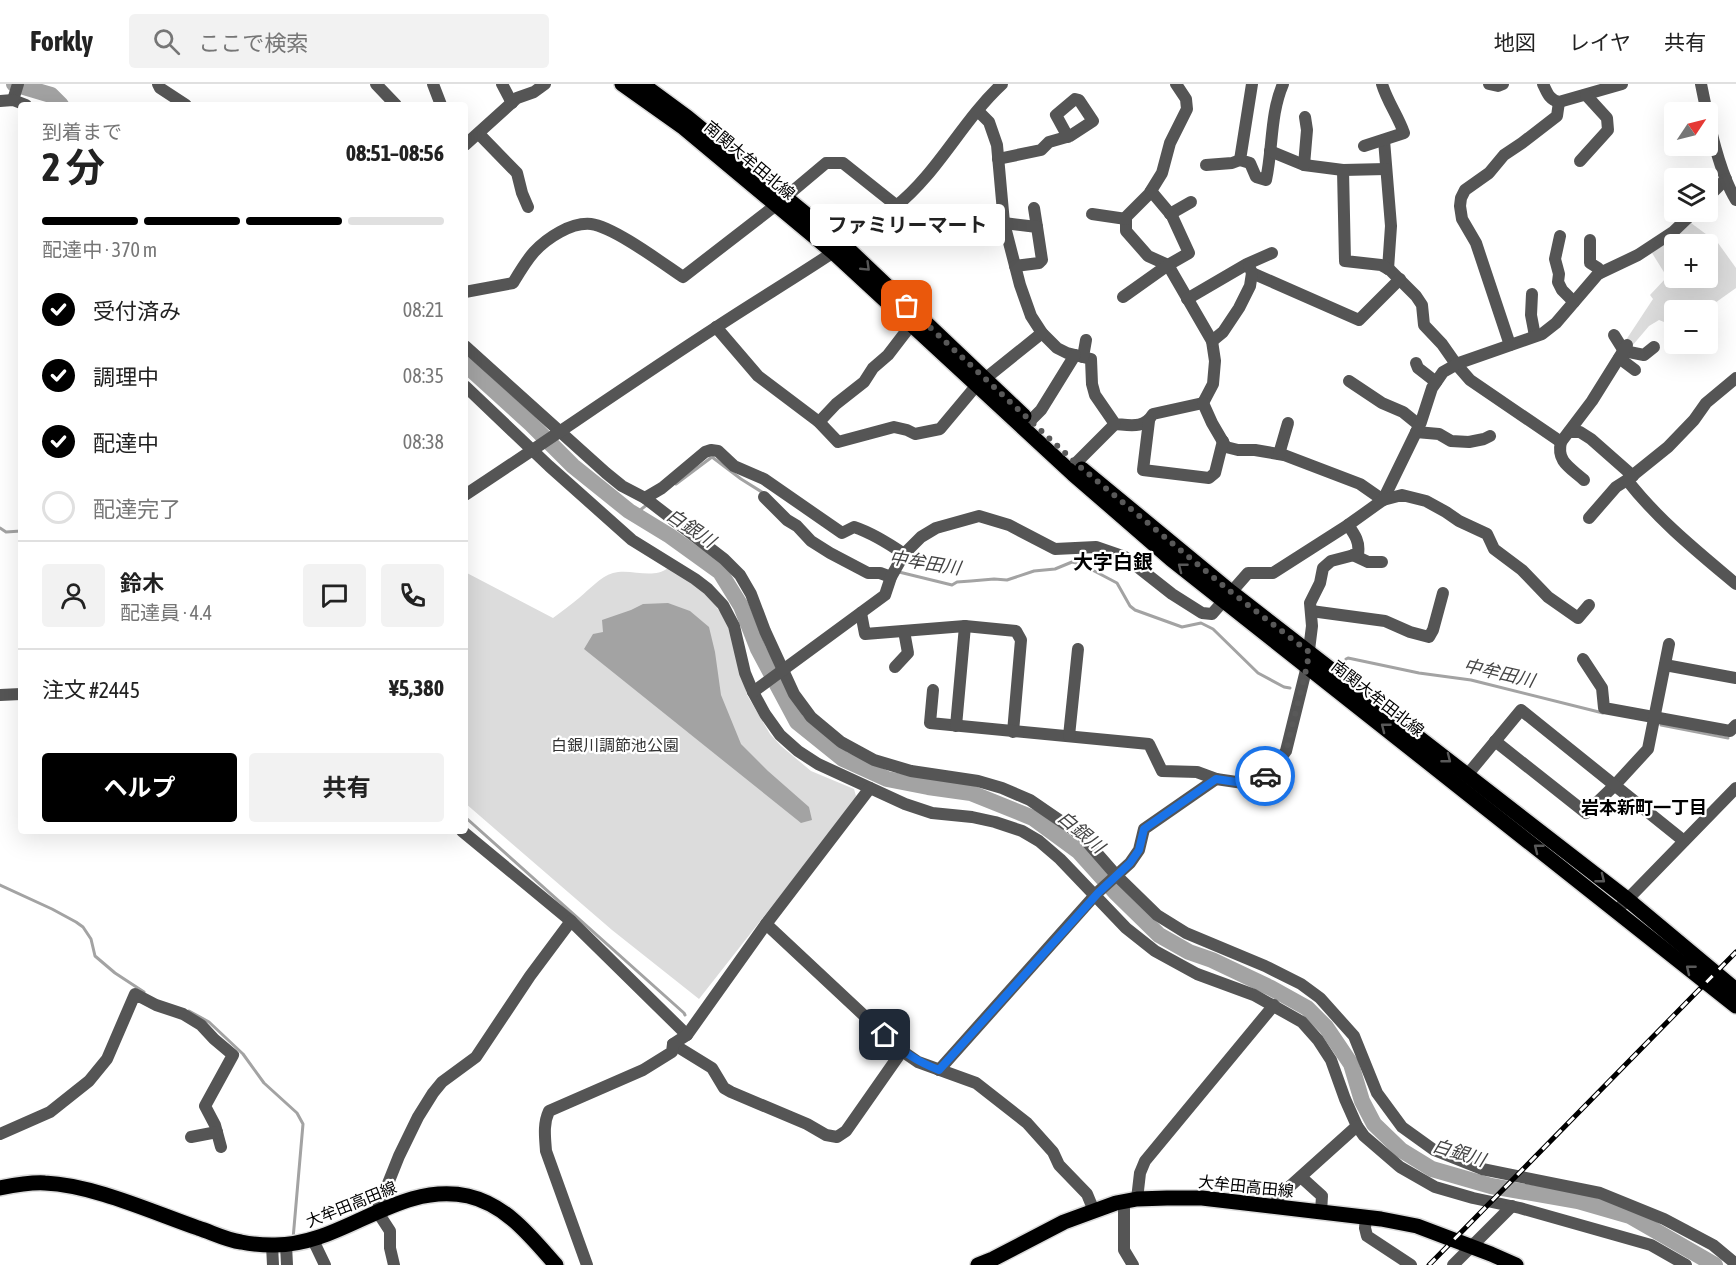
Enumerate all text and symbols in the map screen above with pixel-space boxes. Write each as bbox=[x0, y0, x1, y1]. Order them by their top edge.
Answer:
search box bbox=[129, 14, 549, 68]
text: Forkly bbox=[30, 25, 93, 57]
icon: search bbox=[150, 25, 183, 58]
text: ここで検索 bbox=[198, 30, 308, 56]
text: 地図 bbox=[1494, 30, 1536, 54]
text: レイヤ bbox=[1569, 30, 1631, 54]
text: 共有 bbox=[1664, 30, 1706, 54]
north arrow bbox=[1664, 102, 1718, 156]
map controls bbox=[1664, 102, 1718, 354]
street label: 南関大牟田北線 bbox=[701, 117, 799, 203]
text: 到着まで bbox=[42, 120, 122, 143]
text: 08:51–08:56 bbox=[346, 140, 444, 166]
text: 2 分 bbox=[42, 145, 105, 189]
button: layers bbox=[1664, 168, 1718, 222]
callout: ファミリーマート bbox=[810, 204, 1004, 246]
text: ファミリーマート bbox=[828, 213, 988, 236]
button: + bbox=[1664, 234, 1718, 288]
text: 配達中 · 370 m bbox=[42, 238, 157, 261]
one-way arrow bbox=[859, 259, 870, 270]
pin bbox=[881, 280, 932, 331]
icon: bag bbox=[890, 289, 923, 322]
icon: check bbox=[42, 293, 75, 326]
text: 受付済み bbox=[93, 298, 181, 324]
text: 08:21 bbox=[403, 298, 444, 321]
button: − bbox=[1664, 300, 1718, 354]
icon: check bbox=[42, 359, 75, 392]
text: 調理中 bbox=[93, 364, 159, 390]
text: 08:35 bbox=[403, 364, 444, 387]
icon: check bbox=[42, 425, 75, 458]
text: 配達中 bbox=[93, 430, 159, 456]
text: 08:38 bbox=[403, 430, 444, 453]
text: 配達完了 bbox=[93, 496, 181, 522]
water label: 白銀川 bbox=[663, 504, 721, 553]
water label: 中牟田川 bbox=[888, 547, 964, 579]
district label: 大字白銀 bbox=[1073, 550, 1153, 573]
button: person bbox=[42, 564, 105, 627]
button: chat bbox=[303, 564, 366, 627]
button: phone bbox=[381, 564, 444, 627]
one-way arrow bbox=[1178, 564, 1189, 575]
text: 鈴木 bbox=[120, 570, 164, 596]
text: 配達員 · 4.4 bbox=[120, 601, 212, 624]
water label: 中牟田川 bbox=[1462, 654, 1539, 691]
street label: 南関大牟田北線 bbox=[1328, 656, 1428, 740]
text: ¥5,380 bbox=[389, 675, 444, 701]
text: 注文 #2445 bbox=[42, 677, 140, 703]
one-way arrow bbox=[1381, 723, 1392, 734]
park label: 白銀川調節池公園 bbox=[551, 736, 679, 754]
courier bbox=[1235, 746, 1295, 806]
one-way arrow bbox=[1440, 751, 1451, 762]
button: ヘルプ bbox=[42, 753, 237, 822]
button: 共有 bbox=[249, 753, 444, 822]
icon: car bbox=[1249, 760, 1282, 793]
district label: 岩本新町一丁目 bbox=[1581, 797, 1707, 818]
water label: 白銀川 bbox=[1054, 806, 1110, 858]
one-way arrow bbox=[1533, 844, 1544, 855]
one-way arrow bbox=[1594, 871, 1605, 882]
one-way arrow bbox=[1686, 965, 1697, 976]
pin bbox=[859, 1009, 910, 1060]
icon: home bbox=[868, 1018, 901, 1051]
water label: 白銀川 bbox=[1430, 1135, 1490, 1171]
street label: 大牟田高田線 bbox=[1197, 1172, 1295, 1200]
street label: 大牟田高田線 bbox=[303, 1178, 399, 1230]

